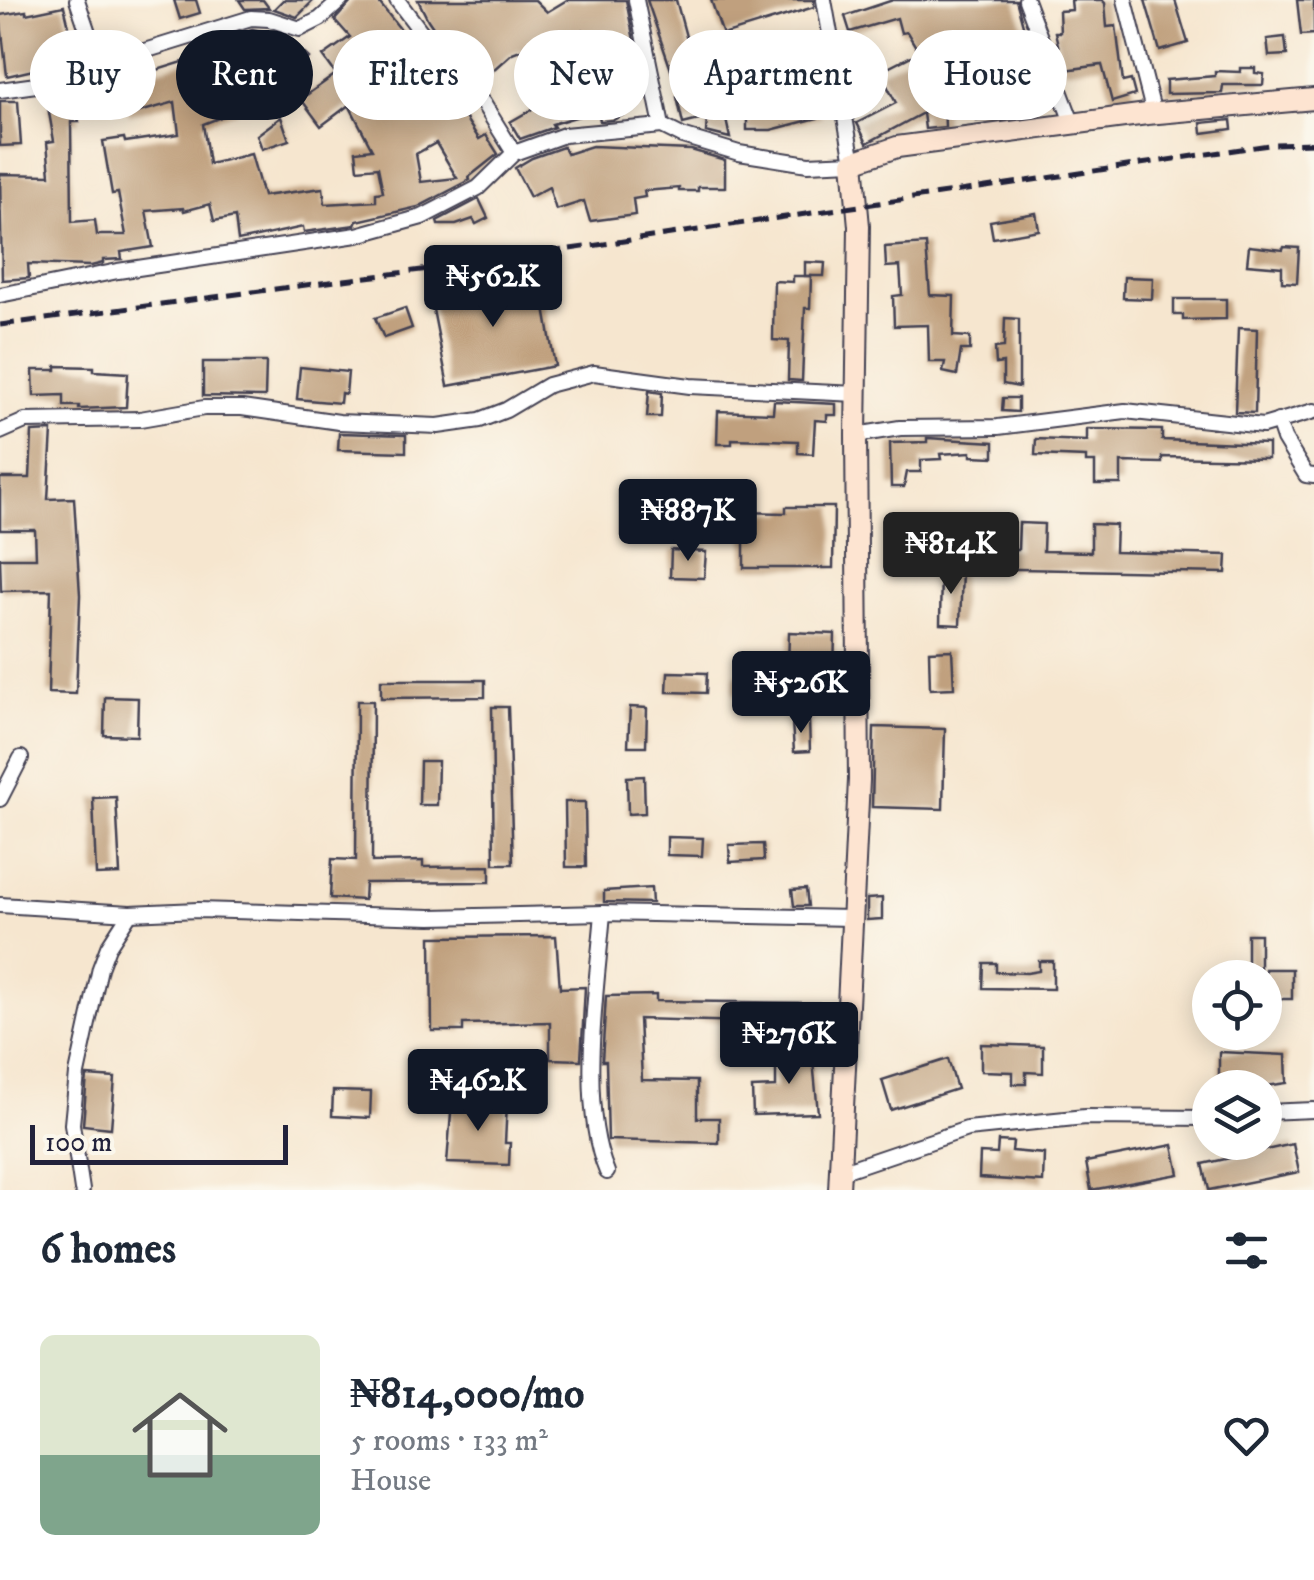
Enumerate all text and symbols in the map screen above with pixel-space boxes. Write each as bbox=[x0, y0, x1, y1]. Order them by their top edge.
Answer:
chip: Buy bbox=[30, 30, 156, 120]
chip: Rent bbox=[176, 30, 313, 120]
chip: Filters bbox=[333, 30, 494, 120]
chip: New bbox=[514, 30, 649, 120]
chip: Apartment bbox=[669, 30, 888, 120]
chip: House bbox=[908, 30, 1067, 120]
pin: ₦562K bbox=[423, 245, 563, 330]
text: ₦562K bbox=[446, 257, 540, 297]
pin: ₦887K bbox=[618, 479, 758, 564]
text: ₦887K bbox=[641, 491, 735, 531]
pin: ₦814K bbox=[881, 512, 1021, 597]
text: ₦814K bbox=[905, 524, 997, 564]
pin: ₦526K bbox=[731, 651, 871, 736]
text: ₦526K bbox=[754, 663, 848, 703]
map controls bbox=[1192, 960, 1282, 1160]
button: locate bbox=[1192, 960, 1282, 1050]
pin: ₦276K bbox=[719, 1002, 859, 1087]
text: ₦276K bbox=[742, 1014, 836, 1054]
pin: ₦462K bbox=[408, 1049, 548, 1134]
text: ₦462K bbox=[430, 1061, 526, 1101]
button: layers bbox=[1192, 1070, 1282, 1160]
scale bar bbox=[30, 1120, 288, 1164]
text: 100 m bbox=[45, 1125, 112, 1160]
icon: filters bbox=[1219, 1223, 1274, 1278]
text: 6 homes bbox=[40, 1224, 176, 1276]
text: ₦814,000/mo bbox=[350, 1369, 584, 1421]
icon: home bbox=[120, 1375, 240, 1495]
icon: heart bbox=[1219, 1408, 1274, 1463]
text: 5 rooms · 133 m² bbox=[350, 1421, 548, 1461]
text: House bbox=[350, 1461, 431, 1501]

